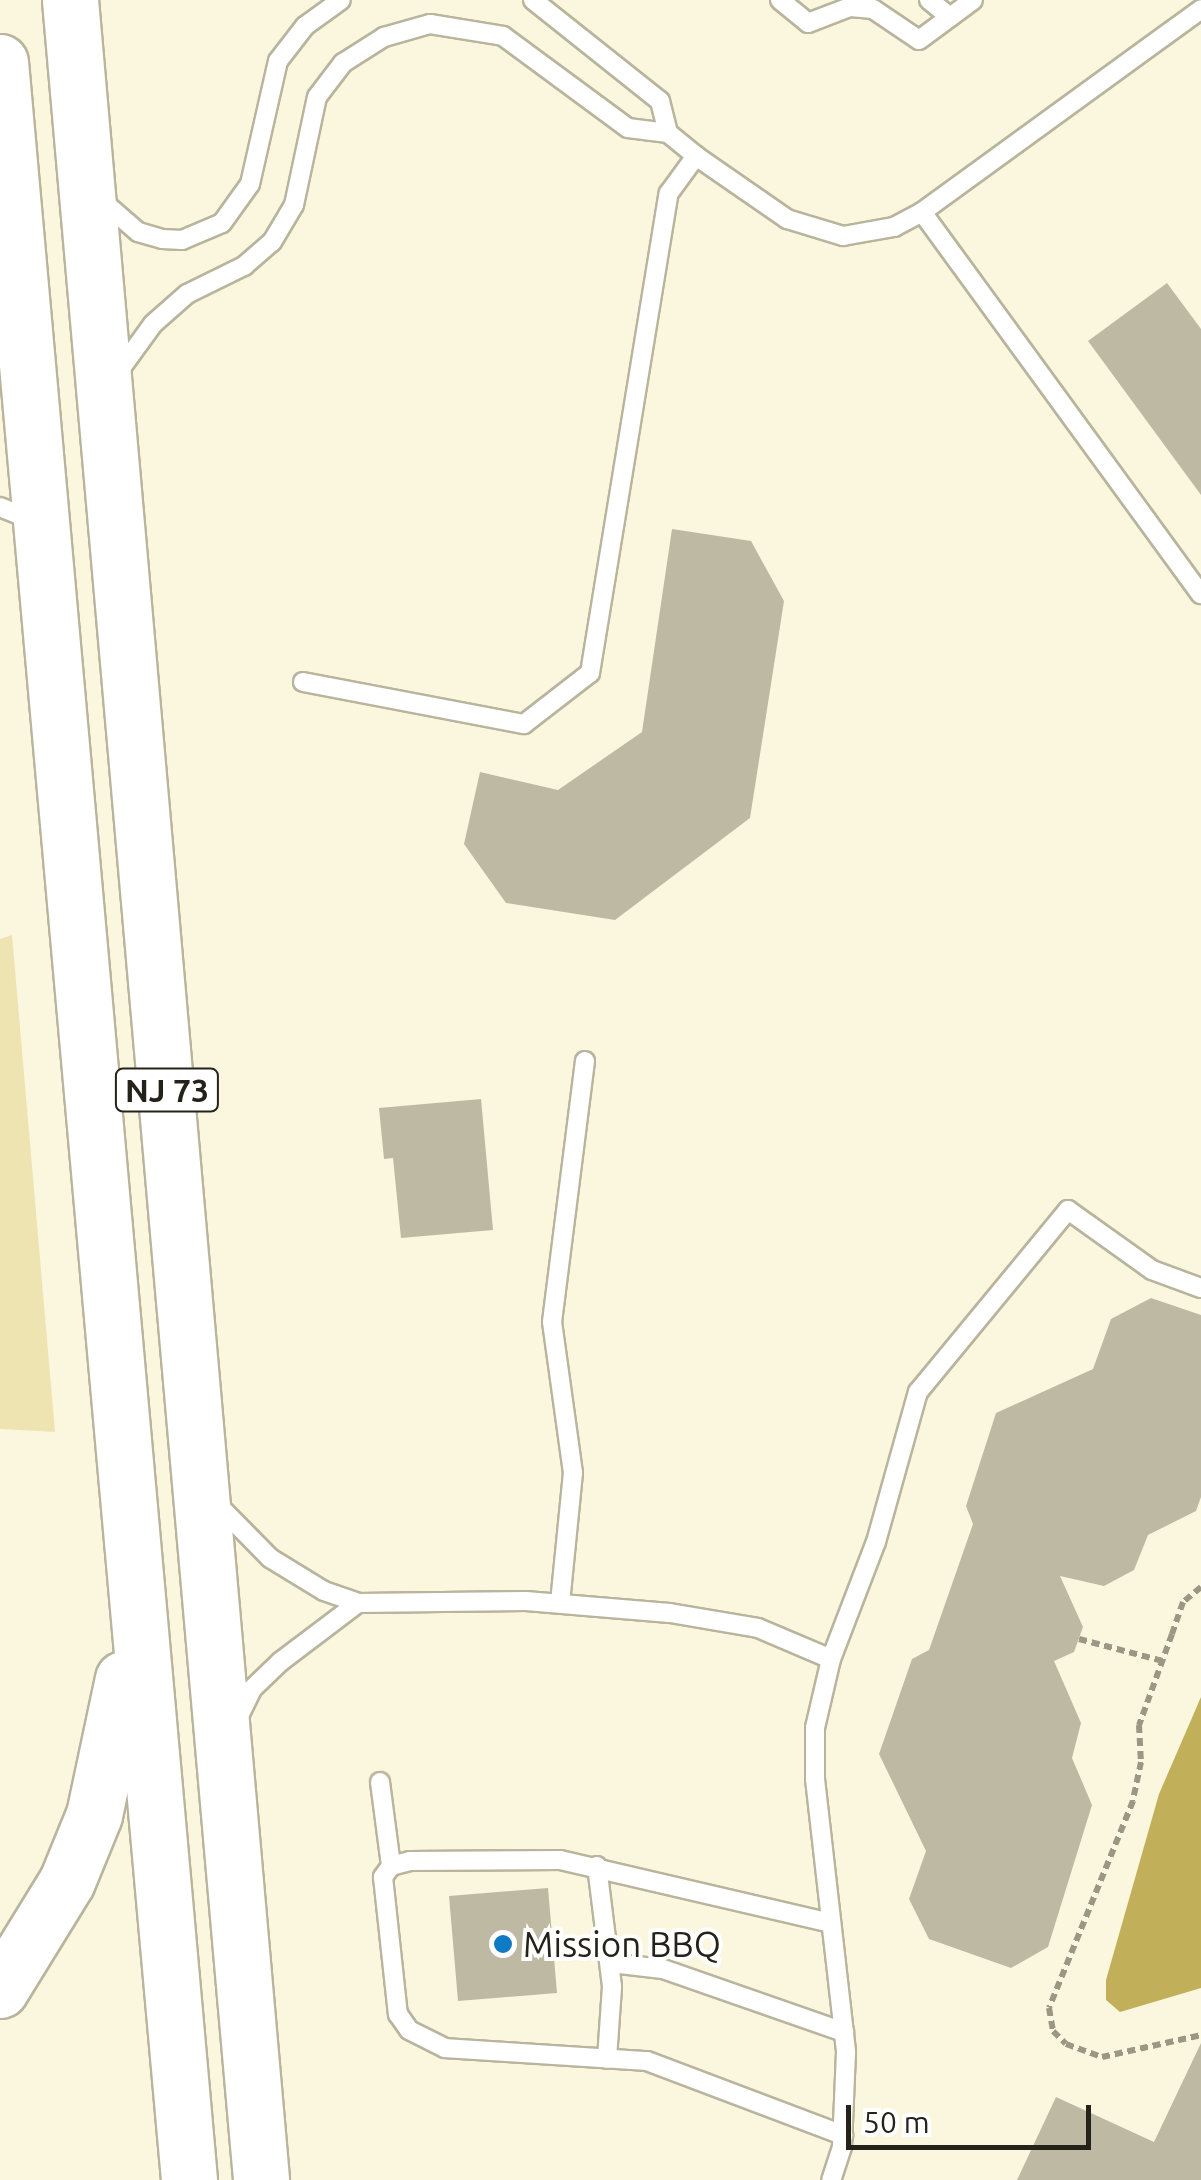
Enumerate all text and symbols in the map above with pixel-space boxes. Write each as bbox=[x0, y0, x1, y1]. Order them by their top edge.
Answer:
road number: NJ 73 bbox=[114, 1063, 220, 1117]
place label: Mission BBQ bbox=[523, 1923, 721, 1965]
marker: Mission BBQ bbox=[492, 1933, 514, 1955]
scale bar bbox=[851, 2085, 1096, 2147]
text: 50 m bbox=[863, 2105, 930, 2139]

